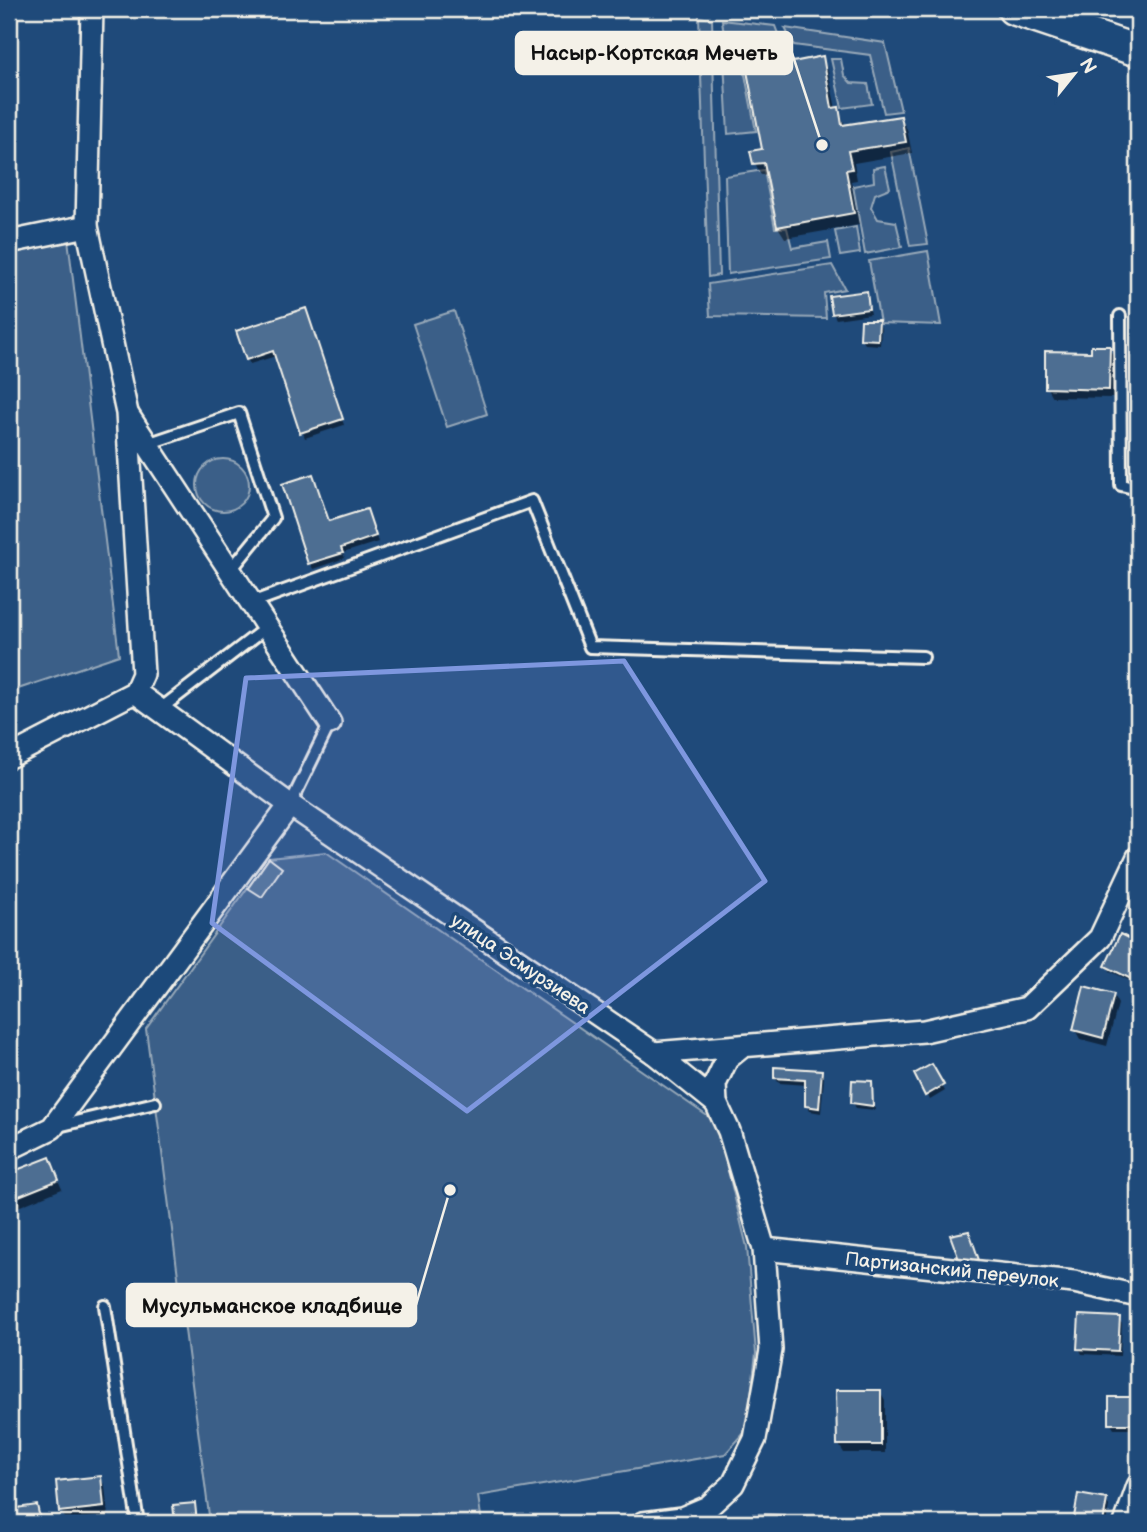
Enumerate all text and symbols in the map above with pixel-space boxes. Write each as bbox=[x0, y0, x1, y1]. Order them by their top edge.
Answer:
callout: Насыр-Кортская Мечеть bbox=[516, 32, 792, 74]
north arrow bbox=[1038, 38, 1108, 108]
text: Насыр-Кортская Мечеть bbox=[530, 41, 778, 66]
text: N bbox=[1074, 54, 1101, 78]
street label: улица Эсмурзиева bbox=[446, 909, 594, 1019]
street label: Партизанский переулок bbox=[844, 1248, 1060, 1293]
callout: Мусульманское кладбище bbox=[127, 1284, 416, 1326]
text: Мусульманское кладбище bbox=[142, 1294, 403, 1319]

